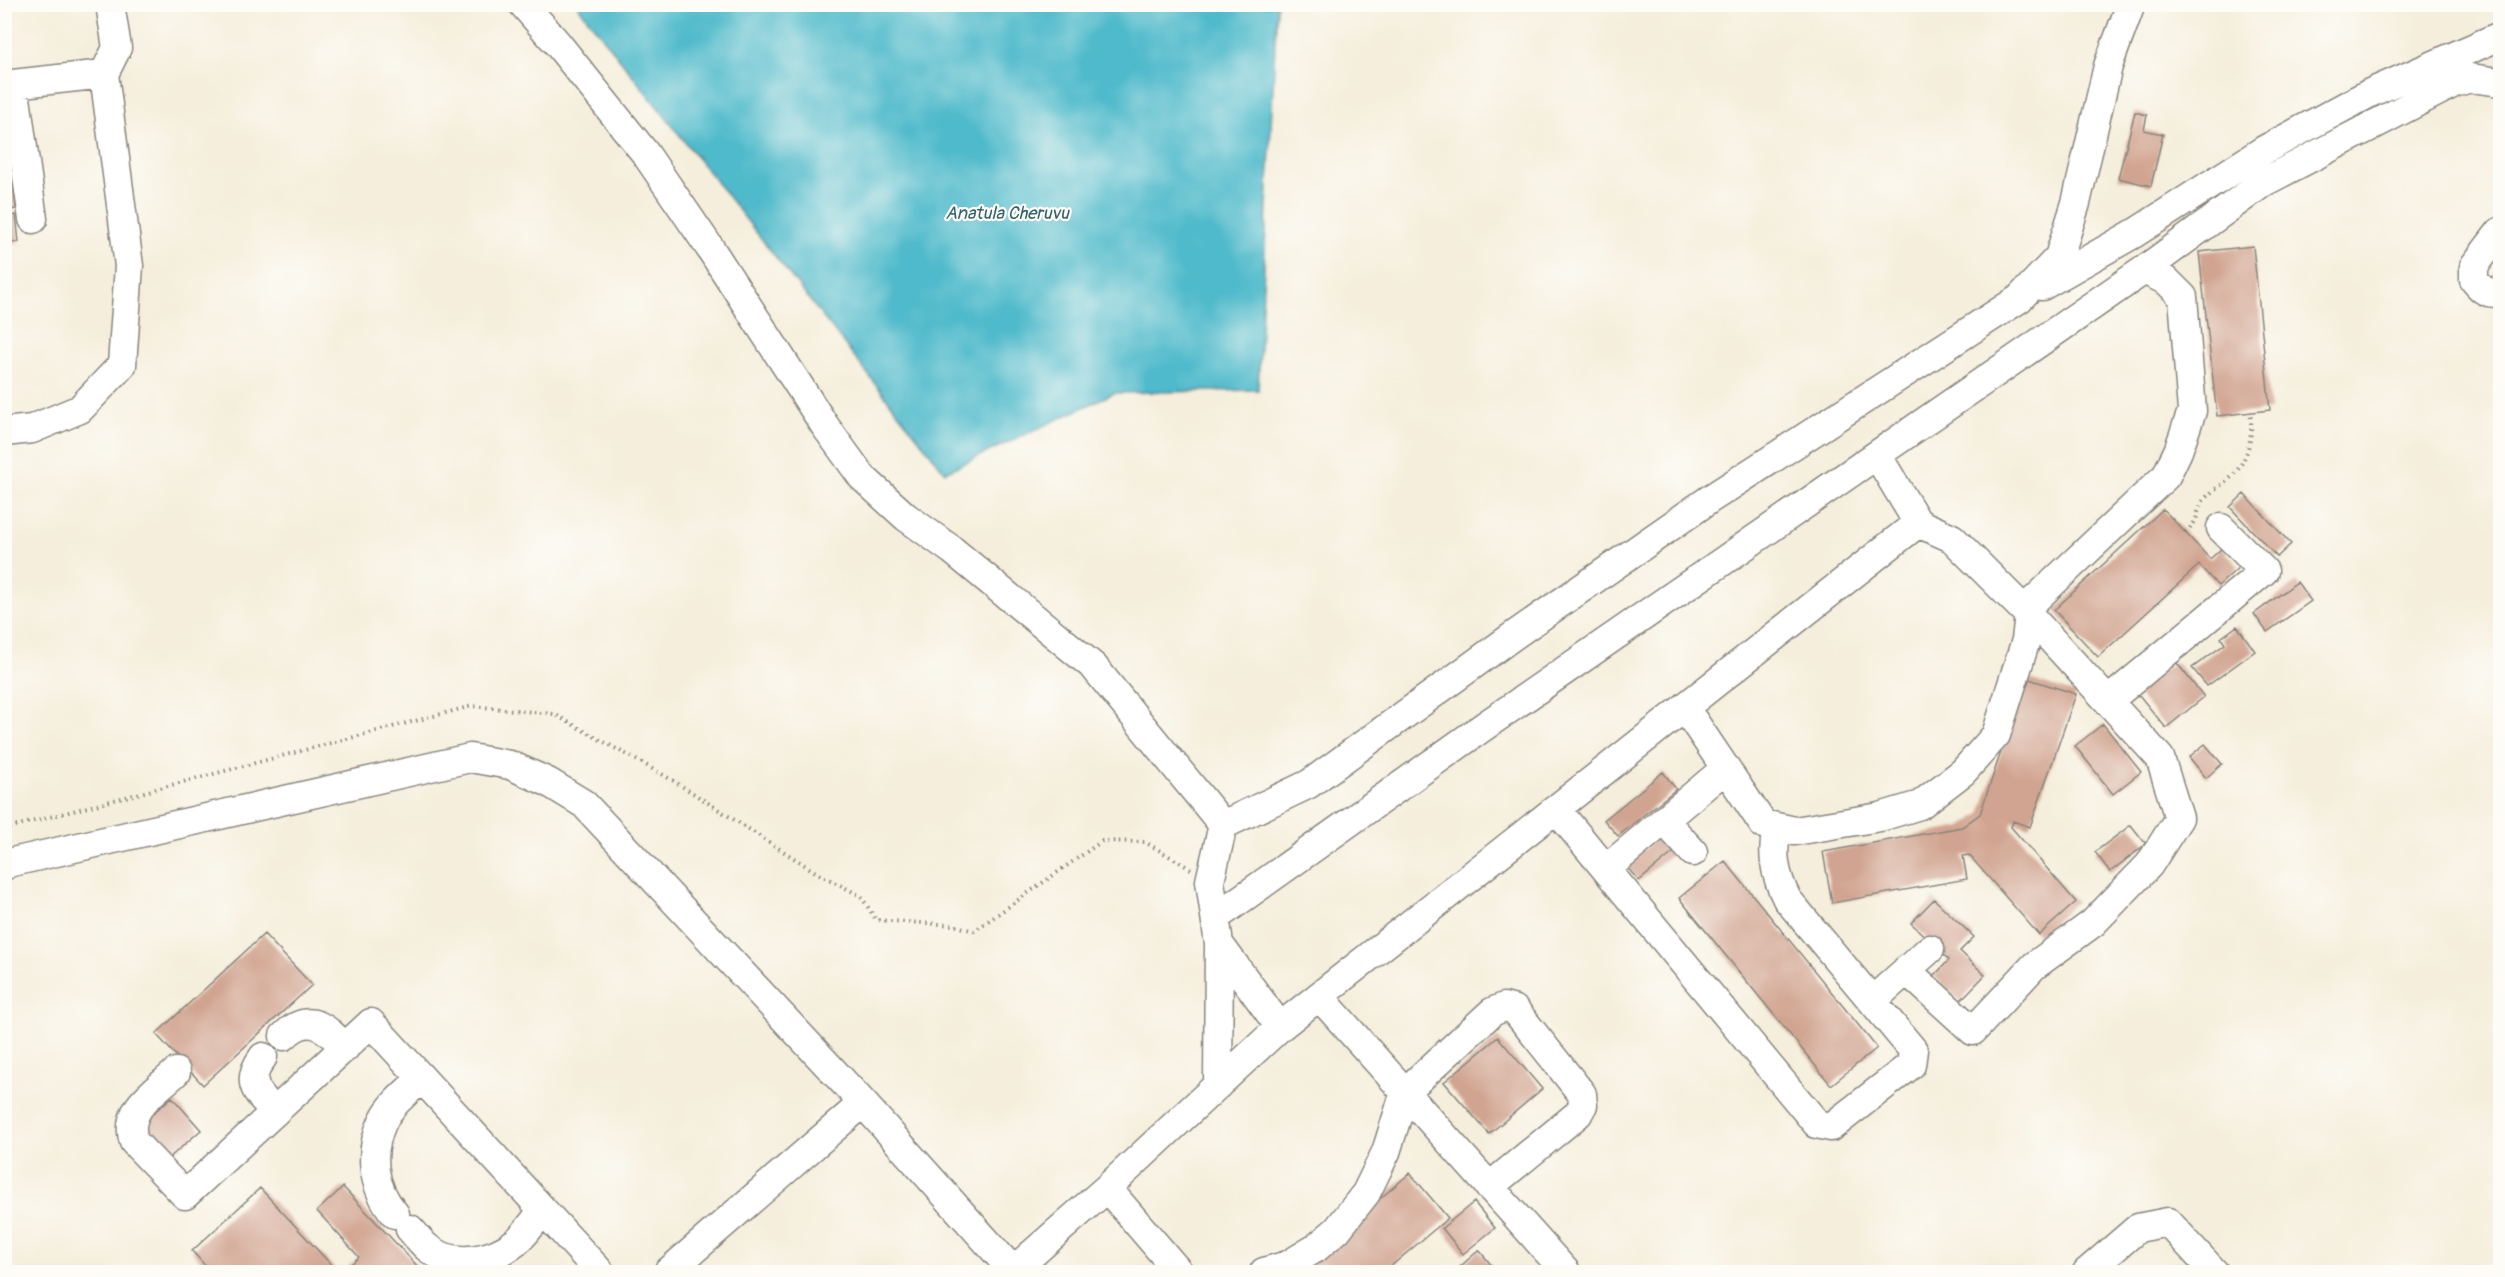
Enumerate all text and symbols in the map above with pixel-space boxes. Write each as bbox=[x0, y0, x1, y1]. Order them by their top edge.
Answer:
water label: Anatula Cheruvu bbox=[945, 202, 1070, 225]

